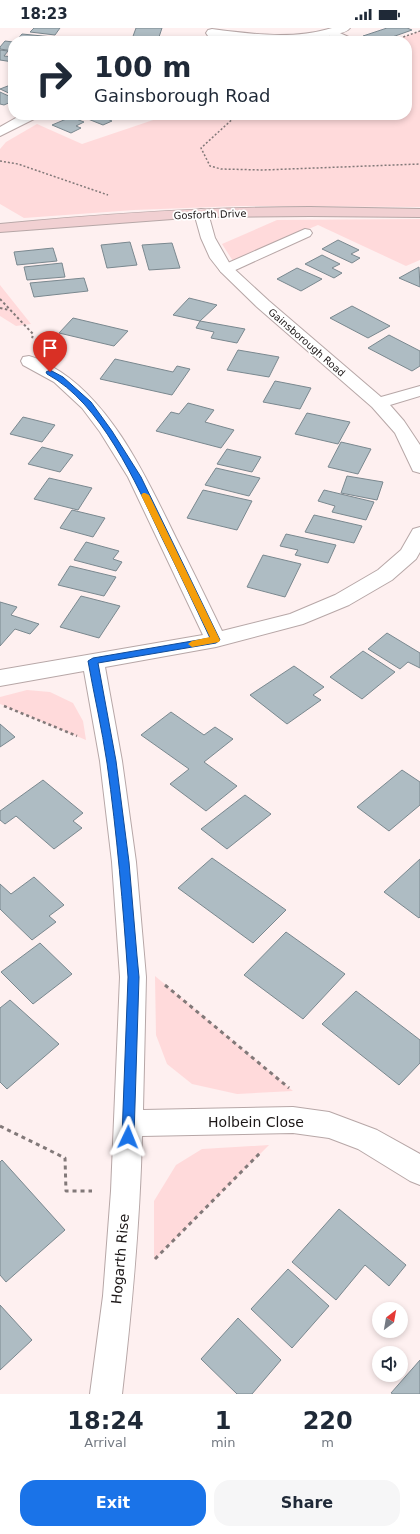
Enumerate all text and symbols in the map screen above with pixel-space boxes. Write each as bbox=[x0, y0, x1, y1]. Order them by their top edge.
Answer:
text: 18:23 bbox=[20, 5, 68, 23]
text: 100 m bbox=[94, 51, 191, 84]
icon: right bbox=[28, 52, 80, 104]
text: Gainsborough Road bbox=[94, 85, 270, 106]
street label: Gosforth Drive bbox=[173, 208, 247, 221]
street label: Gainsborough Road bbox=[266, 306, 347, 379]
pin bbox=[33, 331, 67, 372]
icon: arrive bbox=[39, 337, 61, 359]
street label: Holbein Close bbox=[208, 1114, 304, 1130]
position arrow bbox=[107, 1116, 149, 1158]
street label: Hogarth Rise bbox=[108, 1213, 132, 1305]
north arrow bbox=[372, 1302, 408, 1338]
map controls bbox=[372, 1302, 408, 1382]
button: sound bbox=[372, 1346, 408, 1382]
text: 18:24 bbox=[67, 1407, 144, 1435]
text: 1 bbox=[215, 1407, 231, 1435]
text: 220 bbox=[303, 1407, 353, 1435]
text: Arrival bbox=[84, 1435, 127, 1450]
text: min bbox=[211, 1435, 235, 1450]
text: m bbox=[321, 1435, 334, 1450]
button: Exit bbox=[20, 1480, 206, 1526]
button: Share bbox=[214, 1480, 400, 1526]

